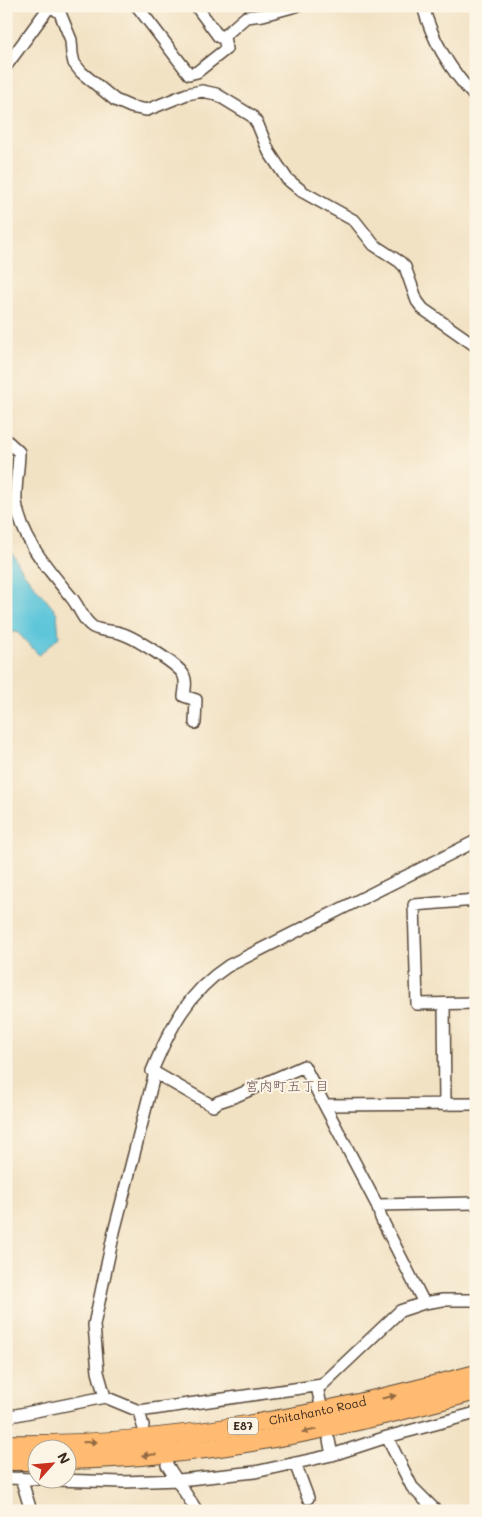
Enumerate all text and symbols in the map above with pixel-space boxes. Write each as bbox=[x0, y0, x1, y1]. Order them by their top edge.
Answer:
district label: 宮内町五丁目 bbox=[245, 1076, 329, 1095]
one-way arrow bbox=[381, 1392, 397, 1400]
street label: Chitahanto Road bbox=[268, 1393, 368, 1428]
road number: E87 bbox=[228, 1418, 258, 1434]
one-way arrow bbox=[301, 1428, 317, 1436]
one-way arrow bbox=[82, 1438, 98, 1446]
north arrow bbox=[28, 1440, 78, 1490]
text: N bbox=[53, 1449, 75, 1467]
one-way arrow bbox=[140, 1451, 156, 1459]

